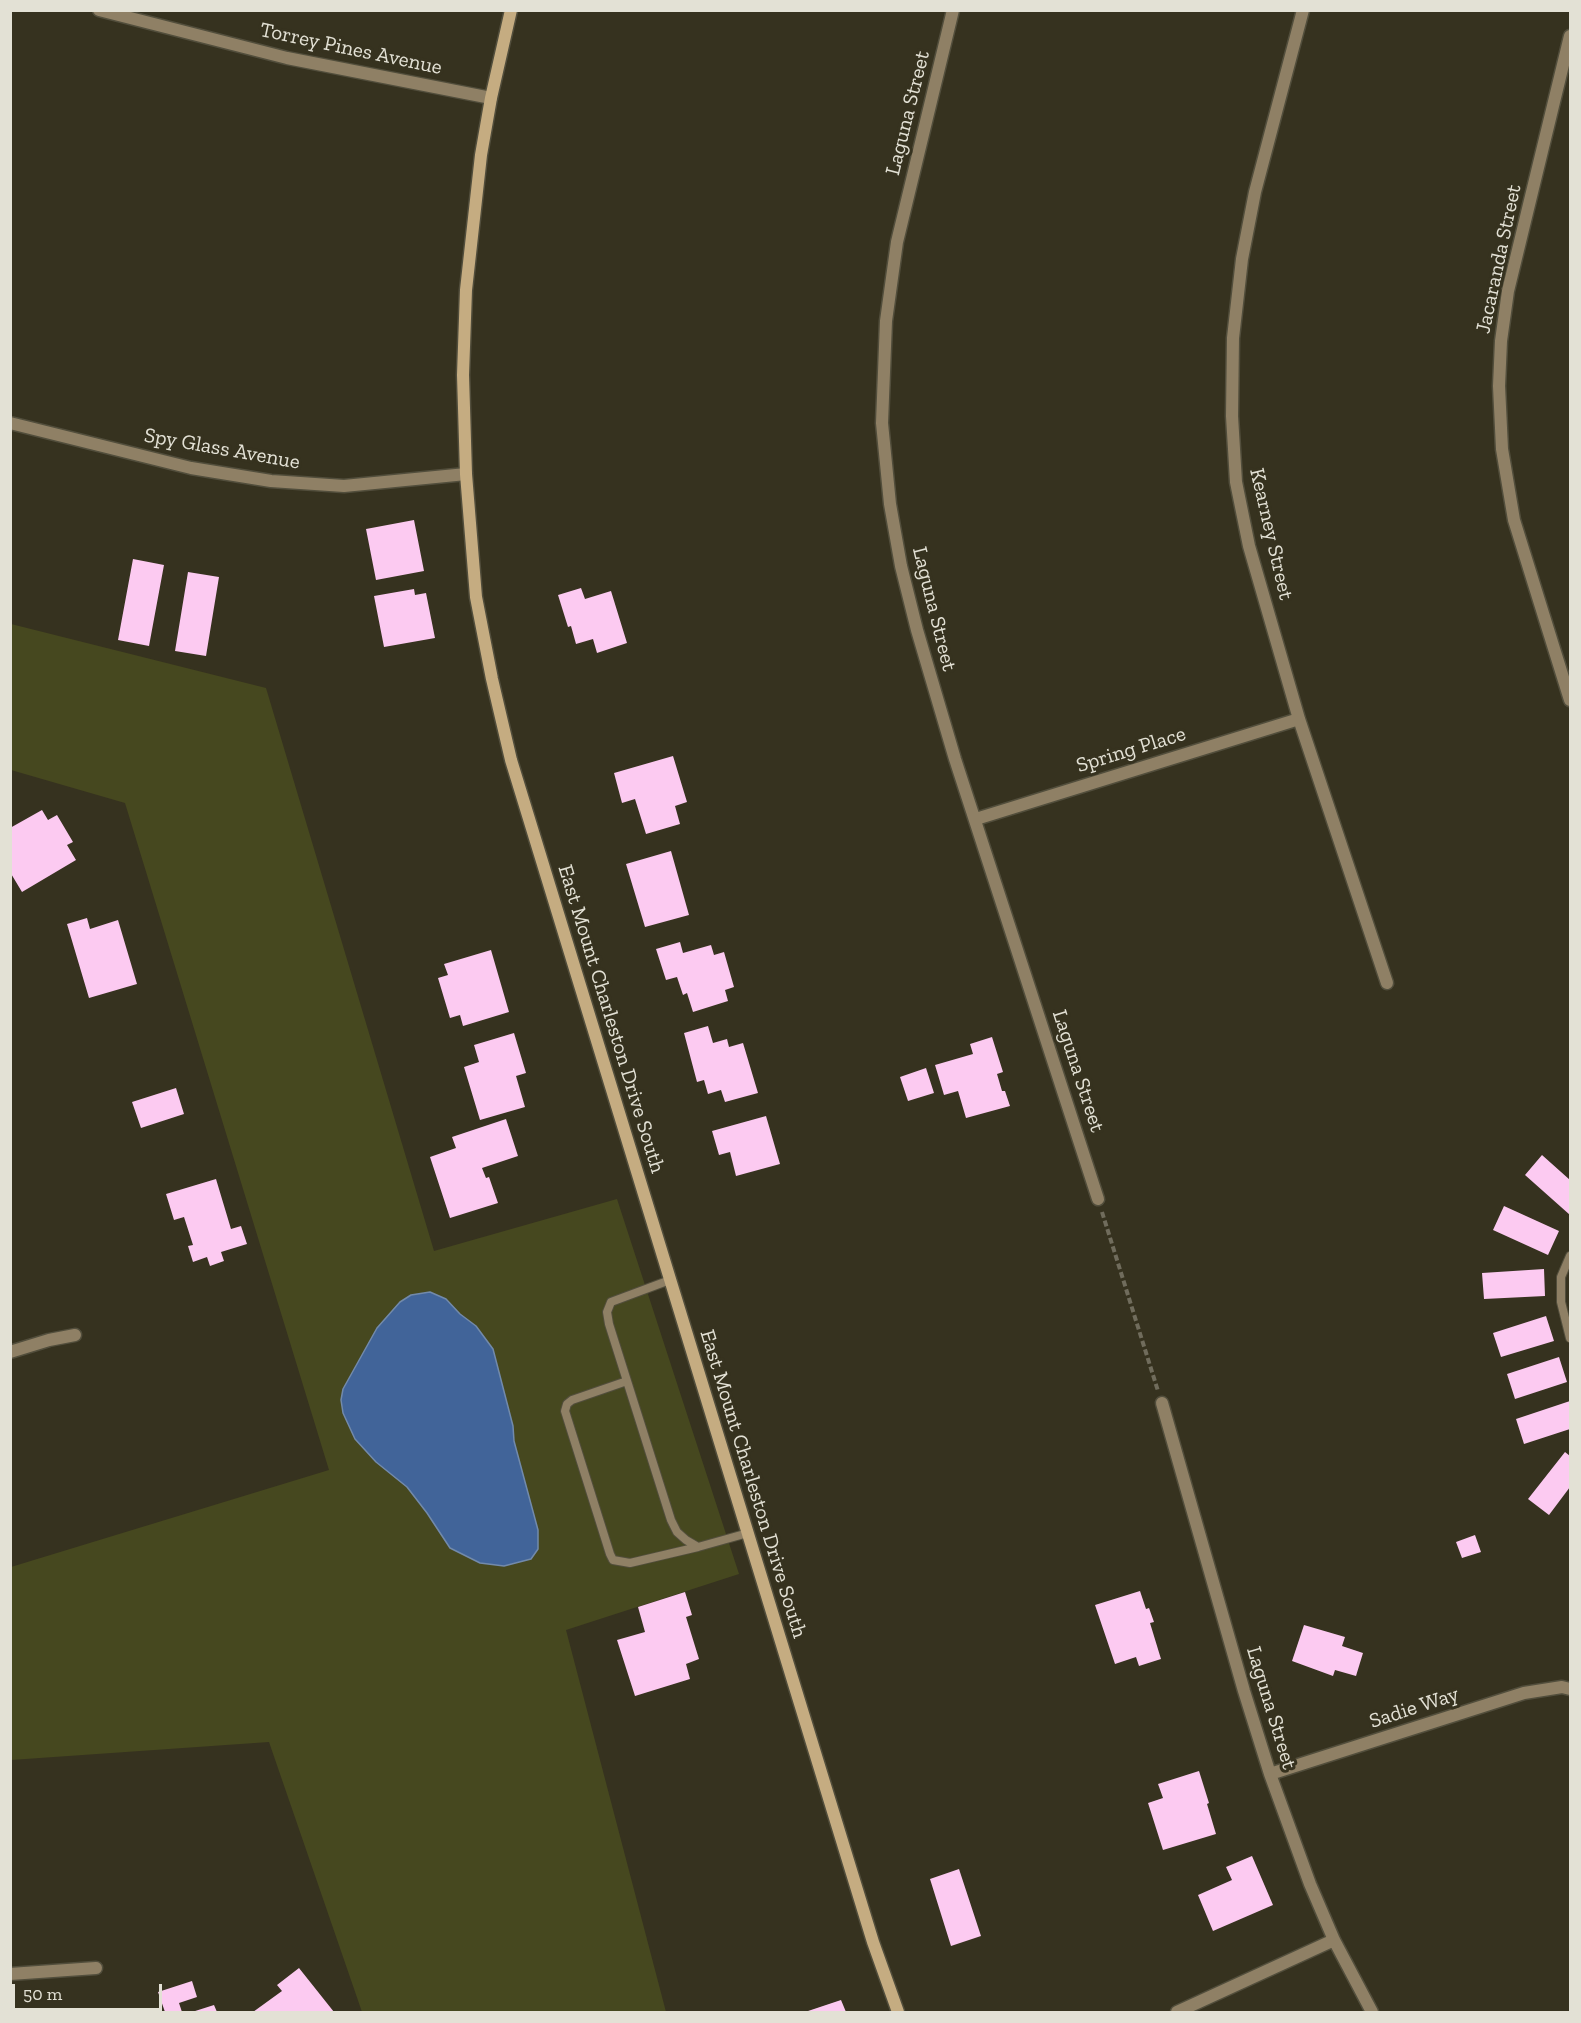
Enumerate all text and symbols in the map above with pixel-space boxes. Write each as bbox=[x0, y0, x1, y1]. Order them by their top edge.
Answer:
street label: Torrey Pines Avenue bbox=[258, 17, 444, 81]
street label: Laguna Street bbox=[880, 48, 936, 178]
street label: Jacaranda Street bbox=[1471, 182, 1527, 336]
street label: Spy Glass Avenue bbox=[142, 423, 302, 475]
street label: Kearney Street bbox=[1244, 466, 1298, 602]
street label: Laguna Street bbox=[906, 544, 962, 674]
street label: Spring Place bbox=[1073, 721, 1189, 779]
street label: East Mount Charleston Drive South bbox=[552, 862, 670, 1176]
street label: Laguna Street bbox=[1046, 1007, 1110, 1135]
street label: East Mount Charleston Drive South bbox=[694, 1327, 812, 1641]
street label: Laguna Street bbox=[1240, 1644, 1302, 1772]
street label: Sadie Way bbox=[1366, 1682, 1462, 1734]
scale bar bbox=[15, 1972, 165, 2010]
text: 50 m bbox=[23, 1983, 62, 2005]

